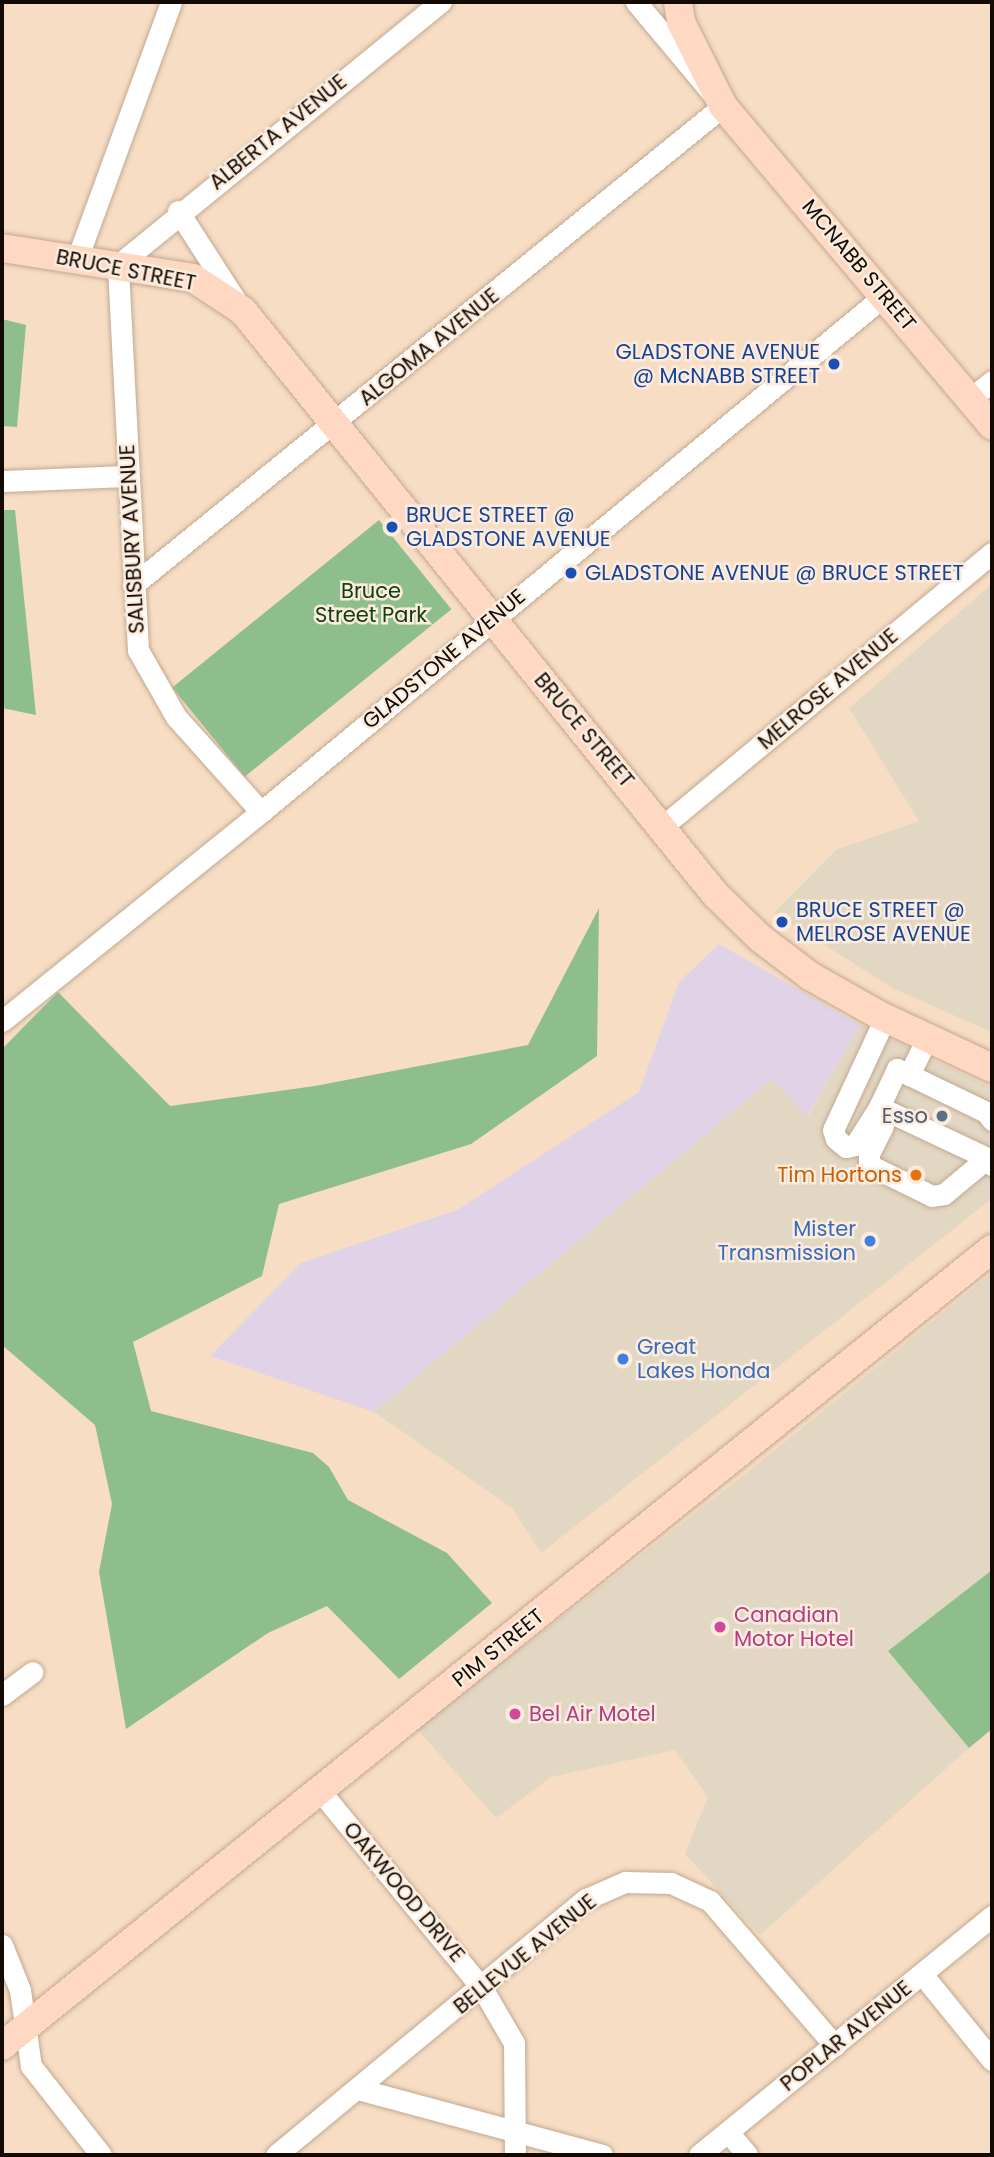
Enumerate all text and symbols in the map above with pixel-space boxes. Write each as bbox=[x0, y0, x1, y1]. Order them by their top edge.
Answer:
street label: ALBERTA AVENUE bbox=[204, 69, 352, 195]
street label: MCNABB STREET bbox=[797, 194, 921, 336]
street label: BRUCE STREET bbox=[54, 244, 198, 296]
street label: ALGOMA AVENUE bbox=[354, 283, 504, 411]
place label: GLADSTONE AVENUE @ McNABB STREET bbox=[615, 339, 820, 389]
marker: GLADSTONE AVENUE @ McNABB STREET bbox=[826, 356, 842, 372]
street label: SALISBURY AVENUE bbox=[114, 444, 150, 634]
place label: BRUCE STREET @ GLADSTONE AVENUE bbox=[406, 502, 611, 552]
marker: BRUCE STREET @ GLADSTONE AVENUE bbox=[384, 519, 400, 535]
place label: GLADSTONE AVENUE @ BRUCE STREET bbox=[585, 560, 964, 586]
marker: GLADSTONE AVENUE @ BRUCE STREET bbox=[563, 565, 579, 581]
park label: Bruce Street Park bbox=[315, 578, 427, 628]
street label: GLADSTONE AVENUE bbox=[358, 584, 530, 734]
street label: MELROSE AVENUE bbox=[753, 623, 903, 755]
street label: BRUCE STREET bbox=[529, 668, 639, 792]
place label: BRUCE STREET @ MELROSE AVENUE bbox=[796, 897, 971, 947]
marker: BRUCE STREET @ MELROSE AVENUE bbox=[774, 914, 790, 930]
place label: Esso bbox=[882, 1103, 928, 1129]
marker: Esso bbox=[934, 1108, 950, 1124]
place label: Tim Hortons bbox=[777, 1162, 902, 1188]
marker: Tim Hortons bbox=[908, 1167, 924, 1183]
place label: Mister Transmission bbox=[717, 1216, 856, 1266]
marker: Mister Transmission bbox=[862, 1233, 878, 1249]
place label: Great Lakes Honda bbox=[637, 1334, 770, 1384]
marker: Great Lakes Honda bbox=[615, 1351, 631, 1367]
place label: Canadian Motor Hotel bbox=[734, 1602, 854, 1652]
street label: PIM STREET bbox=[447, 1603, 549, 1693]
marker: Canadian Motor Hotel bbox=[712, 1619, 728, 1635]
place label: Bel Air Motel bbox=[529, 1701, 656, 1727]
marker: Bel Air Motel bbox=[507, 1706, 523, 1722]
street label: OAKWOOD DRIVE bbox=[338, 1817, 470, 1967]
street label: BELLEVUE AVENUE bbox=[449, 1889, 601, 2019]
street label: POPLAR AVENUE bbox=[775, 1975, 917, 2097]

